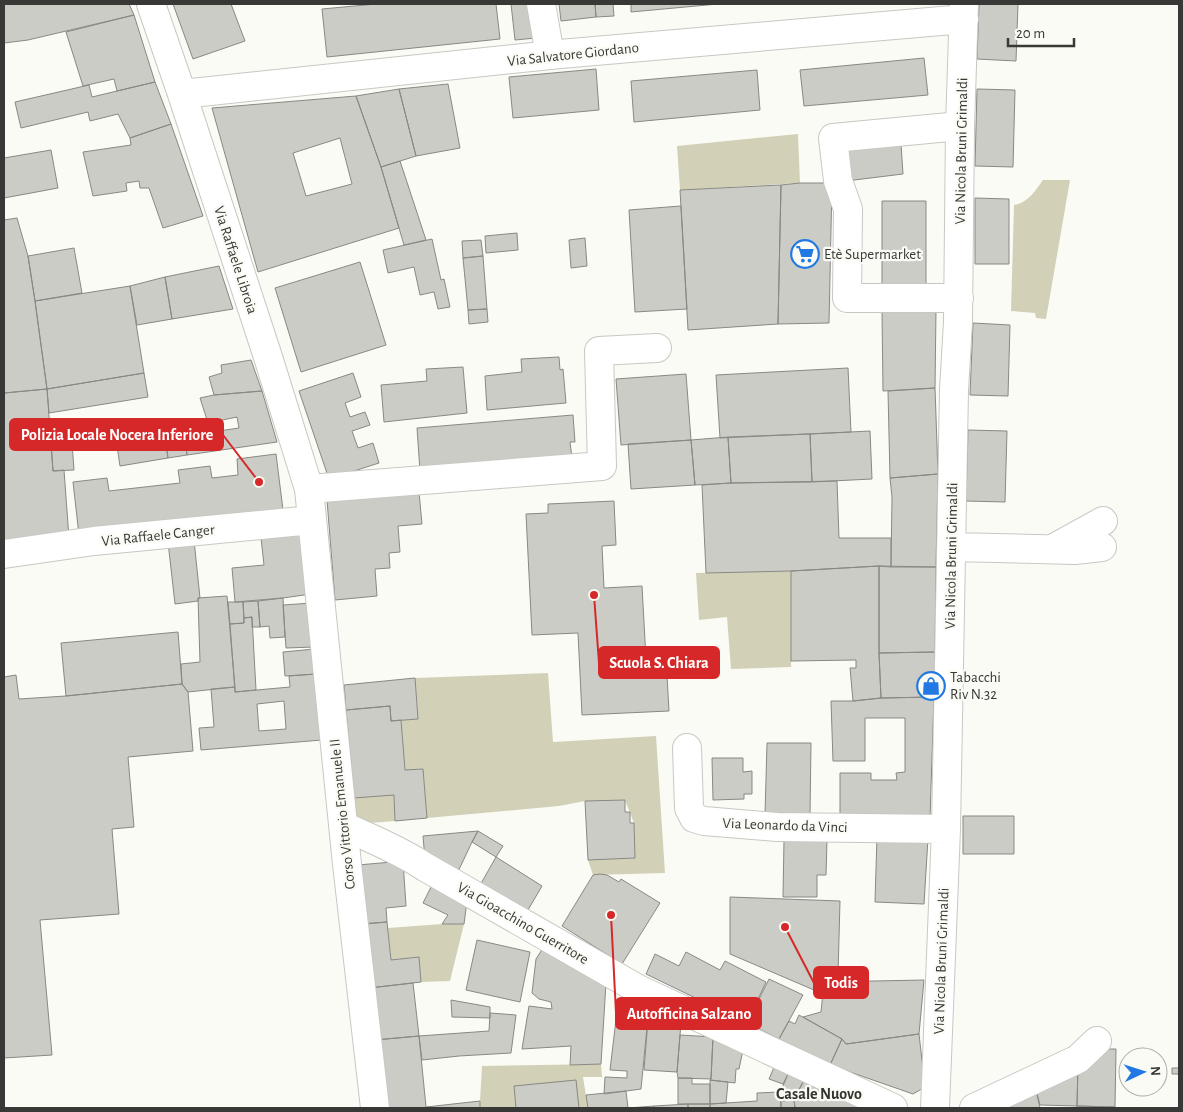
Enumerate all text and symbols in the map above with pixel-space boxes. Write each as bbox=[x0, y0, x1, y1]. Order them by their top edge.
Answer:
scale bar bbox=[1008, 15, 1074, 47]
text: 20 m bbox=[1016, 26, 1045, 41]
street label: Via Salvatore Giordano bbox=[506, 40, 640, 69]
street label: Via Nicola Bruni Grimaldi bbox=[953, 77, 970, 225]
street label: Via Raffaele Libroia bbox=[211, 204, 260, 316]
supermarket icon: Etè Supermarket bbox=[790, 239, 820, 269]
place label: Etè Supermarket bbox=[824, 247, 921, 262]
callout: Polizia Locale Nocera Inferiore bbox=[10, 419, 223, 450]
text: Polizia Locale Nocera Inferiore bbox=[21, 427, 214, 443]
street label: Via Nicola Bruni Grimaldi bbox=[943, 482, 960, 630]
street label: Via Raffaele Canger bbox=[101, 522, 215, 549]
callout: Scuola S. Chiara bbox=[599, 647, 719, 678]
text: Scuola S. Chiara bbox=[609, 655, 709, 671]
place label: Tabacchi Riv N.32 bbox=[950, 670, 1001, 702]
shop icon: Tabacchi Riv N.32 bbox=[916, 671, 946, 701]
street label: Corso Vittorio Emanuele II bbox=[327, 738, 358, 890]
street label: Via Leonardo da Vinci bbox=[722, 816, 848, 835]
street label: Via Gioacchino Guerritore bbox=[454, 880, 591, 967]
street label: Via Nicola Bruni Grimaldi bbox=[931, 887, 952, 1035]
callout: Todis bbox=[814, 967, 868, 998]
text: Todis bbox=[824, 975, 858, 991]
callout: Autofficina Salzano bbox=[616, 998, 761, 1029]
text: Autofficina Salzano bbox=[627, 1006, 751, 1022]
north arrow bbox=[1118, 1047, 1168, 1097]
text: N bbox=[1148, 1066, 1162, 1077]
district label: Casale Nuovo bbox=[776, 1086, 862, 1102]

